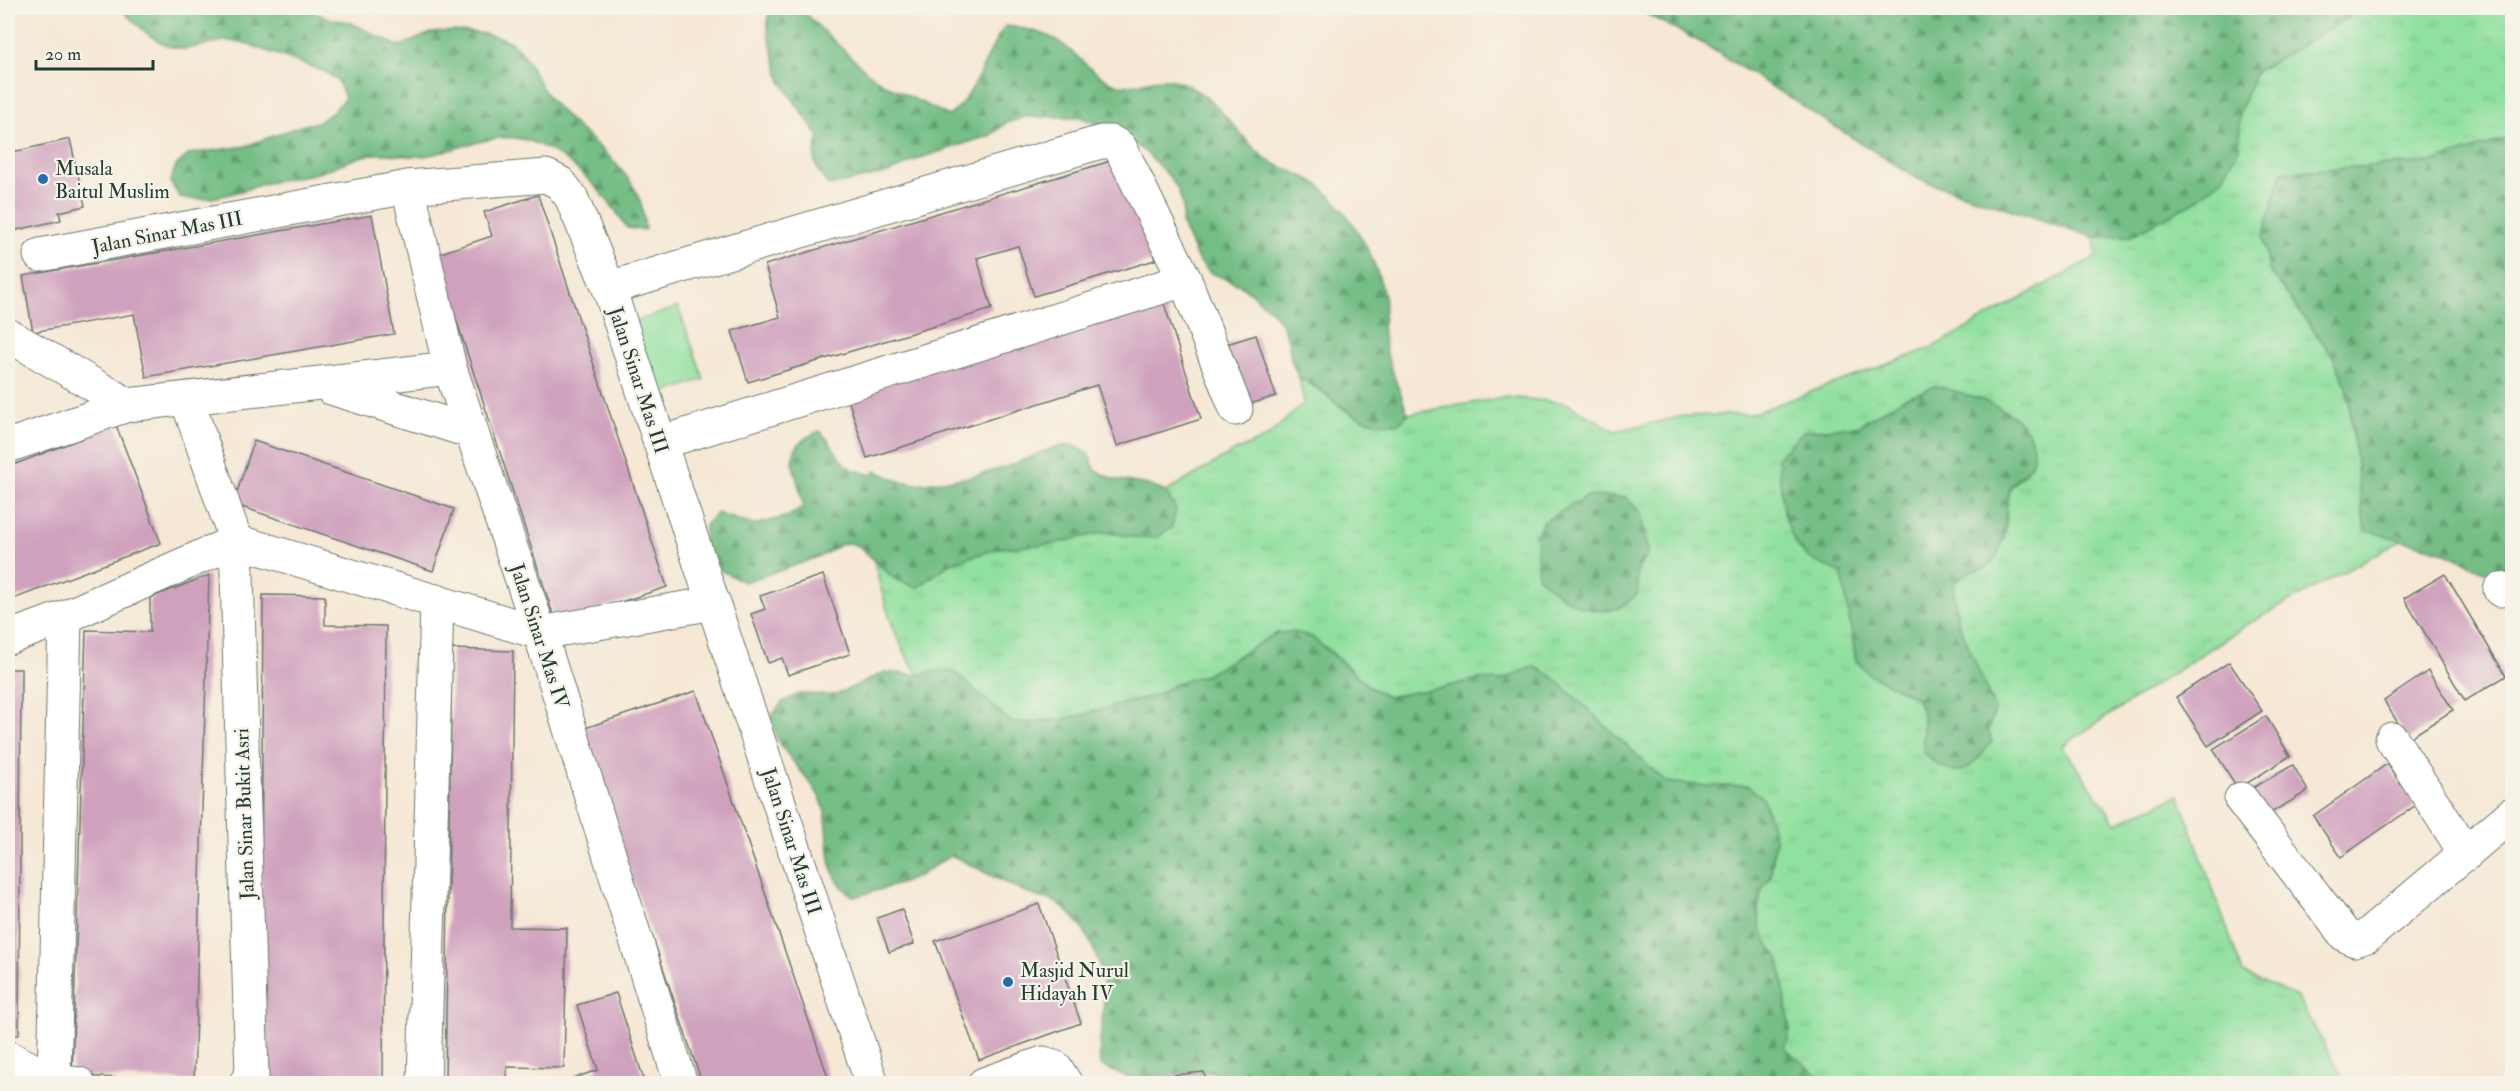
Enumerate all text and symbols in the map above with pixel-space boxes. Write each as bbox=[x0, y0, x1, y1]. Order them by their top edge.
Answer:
scale bar bbox=[36, 33, 153, 71]
text: 20 m bbox=[45, 43, 81, 66]
place label: Musala Baitul Muslim bbox=[55, 156, 170, 204]
marker: Musala Baitul Muslim bbox=[36, 172, 50, 186]
street label: Jalan Sinar Mas III bbox=[89, 206, 245, 260]
street label: Jalan Sinar Mas III bbox=[603, 303, 674, 457]
street label: Jalan Sinar Mas IV bbox=[504, 560, 575, 713]
street label: Jalan Sinar Bukit Asri bbox=[229, 728, 260, 901]
street label: Jalan Sinar Mas III bbox=[756, 764, 827, 918]
place label: Masjid Nurul Hidayah IV bbox=[1020, 958, 1129, 1006]
marker: Masjid Nurul Hidayah IV bbox=[1001, 975, 1015, 989]

